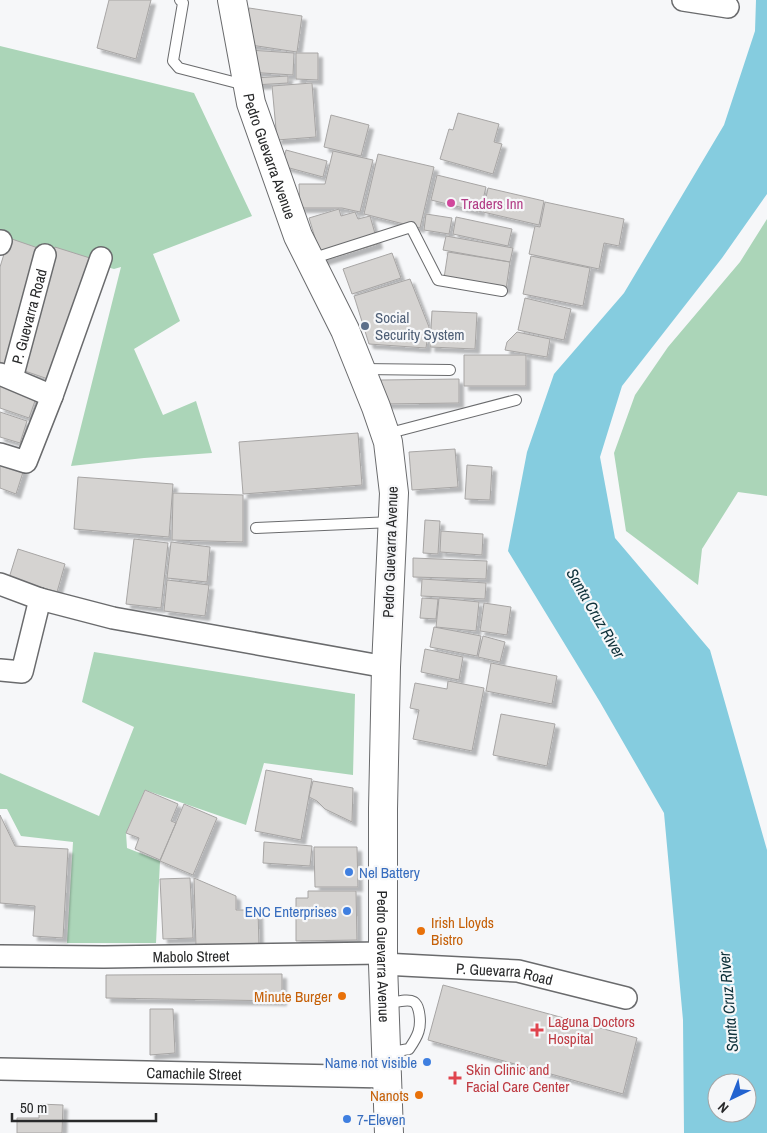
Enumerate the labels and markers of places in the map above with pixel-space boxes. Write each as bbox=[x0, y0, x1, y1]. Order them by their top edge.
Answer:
place label: Traders Inn bbox=[461, 193, 523, 214]
marker: Traders Inn bbox=[445, 197, 457, 209]
place label: Social Security System bbox=[375, 307, 465, 345]
marker: Social Security System bbox=[359, 320, 371, 332]
place label: Nel Battery bbox=[359, 862, 421, 883]
marker: Nel Battery bbox=[343, 866, 355, 878]
place label: ENC Enterprises bbox=[245, 901, 337, 922]
marker: ENC Enterprises bbox=[341, 905, 353, 917]
place label: Irish Lloyds Bistro bbox=[431, 912, 494, 950]
marker: Irish Lloyds Bistro bbox=[415, 925, 427, 937]
place label: Minute Burger bbox=[254, 986, 332, 1007]
marker: Minute Burger bbox=[336, 990, 348, 1002]
place label: Laguna Doctors Hospital bbox=[548, 1011, 635, 1049]
marker: Laguna Doctors Hospital bbox=[530, 1023, 544, 1037]
place label: Name not visible bbox=[325, 1052, 417, 1073]
marker: Name not visible bbox=[421, 1056, 433, 1068]
place label: Skin Clinic and Facial Care Center bbox=[466, 1059, 569, 1097]
marker: Skin Clinic and Facial Care Center bbox=[448, 1071, 462, 1085]
place label: Nanots bbox=[370, 1085, 409, 1106]
marker: Nanots bbox=[413, 1089, 425, 1101]
place label: 7-Eleven bbox=[357, 1109, 406, 1130]
marker: 7-Eleven bbox=[341, 1113, 353, 1125]

